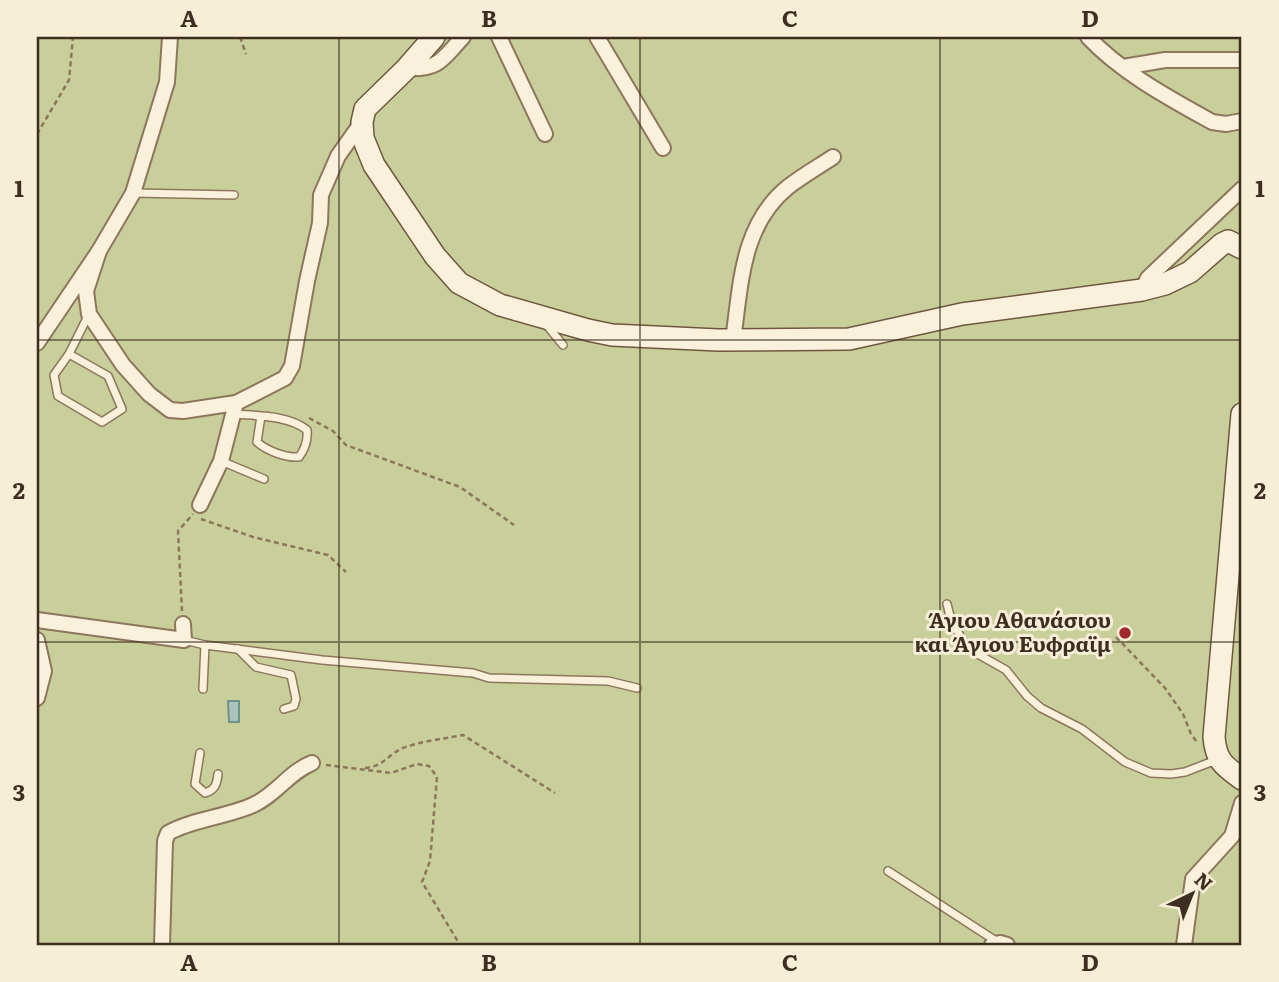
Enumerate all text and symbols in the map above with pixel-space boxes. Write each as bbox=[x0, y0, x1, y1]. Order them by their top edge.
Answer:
text: A bbox=[180, 0, 198, 34]
text: B bbox=[481, 0, 497, 34]
text: C bbox=[782, 0, 798, 34]
text: D bbox=[1081, 0, 1099, 34]
text: 1 bbox=[14, 170, 24, 204]
text: 1 bbox=[1255, 170, 1265, 204]
text: 2 bbox=[13, 472, 25, 506]
text: 2 bbox=[1254, 472, 1266, 506]
place label: Άγιου Αθανάσιου και Άγιου Ευφραϊμ bbox=[915, 603, 1111, 658]
marker: Άγιου Αθανάσιου και Άγιου Ευφραϊμ bbox=[1117, 625, 1133, 641]
text: 3 bbox=[13, 774, 25, 808]
text: 3 bbox=[1254, 774, 1266, 808]
north arrow bbox=[1156, 860, 1226, 930]
text: N bbox=[1189, 865, 1220, 897]
text: A bbox=[180, 944, 198, 978]
text: B bbox=[481, 944, 497, 978]
text: C bbox=[782, 944, 798, 978]
text: D bbox=[1081, 944, 1099, 978]

